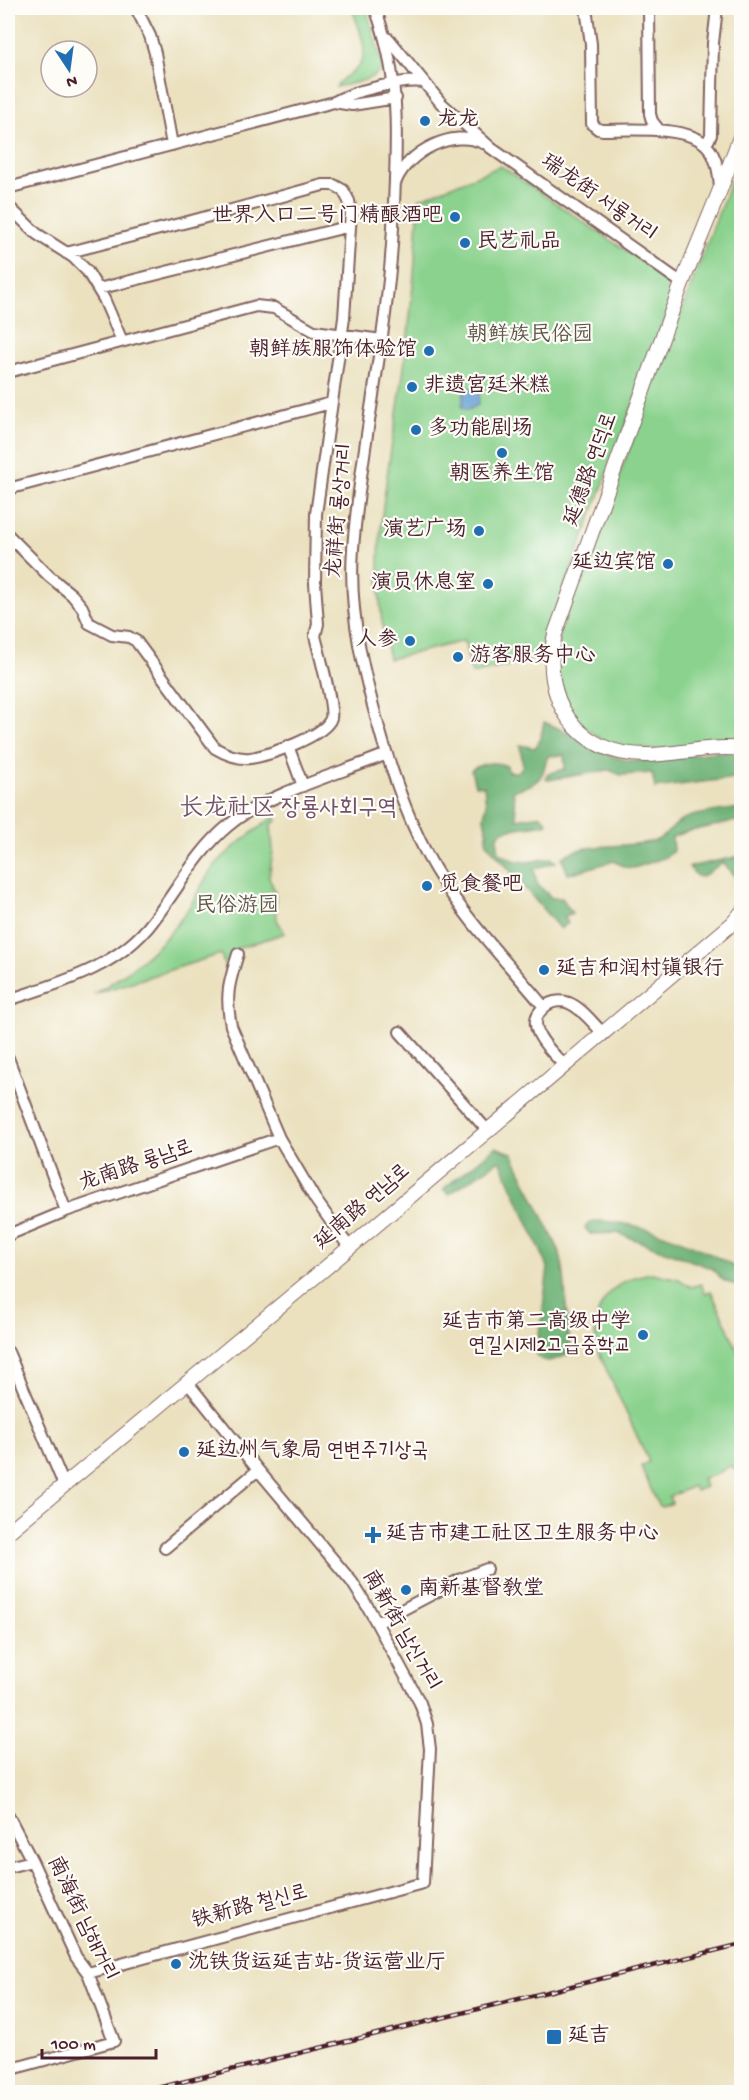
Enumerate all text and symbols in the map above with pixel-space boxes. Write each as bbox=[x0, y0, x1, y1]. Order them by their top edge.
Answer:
north arrow bbox=[39, 39, 99, 99]
text: N bbox=[64, 70, 79, 91]
place label: 龙龙 bbox=[437, 107, 479, 134]
marker: 龙龙 bbox=[418, 114, 432, 128]
street label: 瑞龙街 서룡거리 bbox=[535, 148, 662, 248]
place label: 世界入口二号门精酿酒吧 bbox=[212, 203, 443, 230]
marker: 世界入口二号门精酿酒吧 bbox=[448, 210, 462, 224]
place label: 民艺礼品 bbox=[477, 229, 561, 256]
marker: 民艺礼品 bbox=[458, 236, 472, 250]
park label: 朝鲜族民俗园 bbox=[467, 323, 593, 349]
place label: 朝鲜族服饰体验馆 bbox=[249, 337, 417, 364]
marker: 朝鲜族服饰体验馆 bbox=[422, 344, 436, 358]
place label: 非遗宫廷米糕 bbox=[424, 373, 550, 400]
marker: 非遗宫廷米糕 bbox=[405, 380, 419, 394]
street label: 延德路 연덕로 bbox=[558, 409, 624, 530]
place label: 多功能剧场 bbox=[428, 416, 533, 443]
marker: 多功能剧场 bbox=[409, 423, 423, 437]
street label: 龙祥街 룡상거리 bbox=[321, 442, 359, 580]
marker: 朝医养生馆 bbox=[495, 446, 509, 460]
place label: 朝医养生馆 bbox=[450, 461, 555, 488]
place label: 演艺广场 bbox=[383, 517, 467, 544]
marker: 演艺广场 bbox=[472, 524, 486, 538]
place label: 延边宾馆 bbox=[572, 550, 656, 577]
marker: 延边宾馆 bbox=[661, 557, 675, 571]
place label: 演员休息室 bbox=[371, 570, 476, 597]
marker: 演员休息室 bbox=[481, 577, 495, 591]
place label: 人参 bbox=[356, 627, 398, 654]
marker: 人参 bbox=[403, 634, 417, 648]
place label: 游客服务中心 bbox=[470, 643, 596, 670]
marker: 游客服务中心 bbox=[451, 650, 465, 664]
district label: 长龙社区 장룡사회구역 bbox=[179, 794, 397, 824]
place label: 觅食餐吧 bbox=[439, 872, 523, 899]
marker: 觅食餐吧 bbox=[420, 879, 434, 893]
park label: 民俗游园 bbox=[195, 894, 279, 920]
place label: 延吉和润村镇银行 bbox=[556, 956, 724, 983]
marker: 延吉和润村镇银行 bbox=[537, 963, 551, 977]
street label: 龙南路 룡남로 bbox=[75, 1134, 196, 1198]
street label: 延南路 연남로 bbox=[309, 1158, 416, 1256]
place label: 延吉市第二高级中学 연길시제2고급중학교 bbox=[442, 1309, 631, 1360]
marker: 延吉市第二高级中学 연길시제2고급중학교 bbox=[636, 1328, 650, 1342]
place label: 延边州气象局 연변주기상국 bbox=[196, 1438, 428, 1465]
marker: 延边州气象局 연변주기상국 bbox=[177, 1445, 191, 1459]
place label: 延吉市建工社区卫生服务中心 bbox=[386, 1521, 659, 1548]
marker: 延吉市建工社区卫生服务中心 bbox=[364, 1526, 382, 1544]
street label: 南新街 남신거리 bbox=[355, 1565, 446, 1696]
place label: 南新基督教堂 bbox=[418, 1576, 544, 1603]
marker: 南新基督教堂 bbox=[399, 1583, 413, 1597]
street label: 南海街 남해거리 bbox=[40, 1852, 124, 1985]
street label: 铁新路 철신로 bbox=[189, 1879, 311, 1935]
place label: 沈铁货运延吉站-货运营业厅 bbox=[188, 1950, 447, 1977]
marker: 沈铁货运延吉站-货运营业厅 bbox=[169, 1957, 183, 1971]
scale bar bbox=[42, 2022, 156, 2060]
place label: 延吉 bbox=[568, 2023, 610, 2050]
marker: 延吉 bbox=[545, 2028, 563, 2046]
text: 100 m bbox=[50, 2035, 96, 2056]

